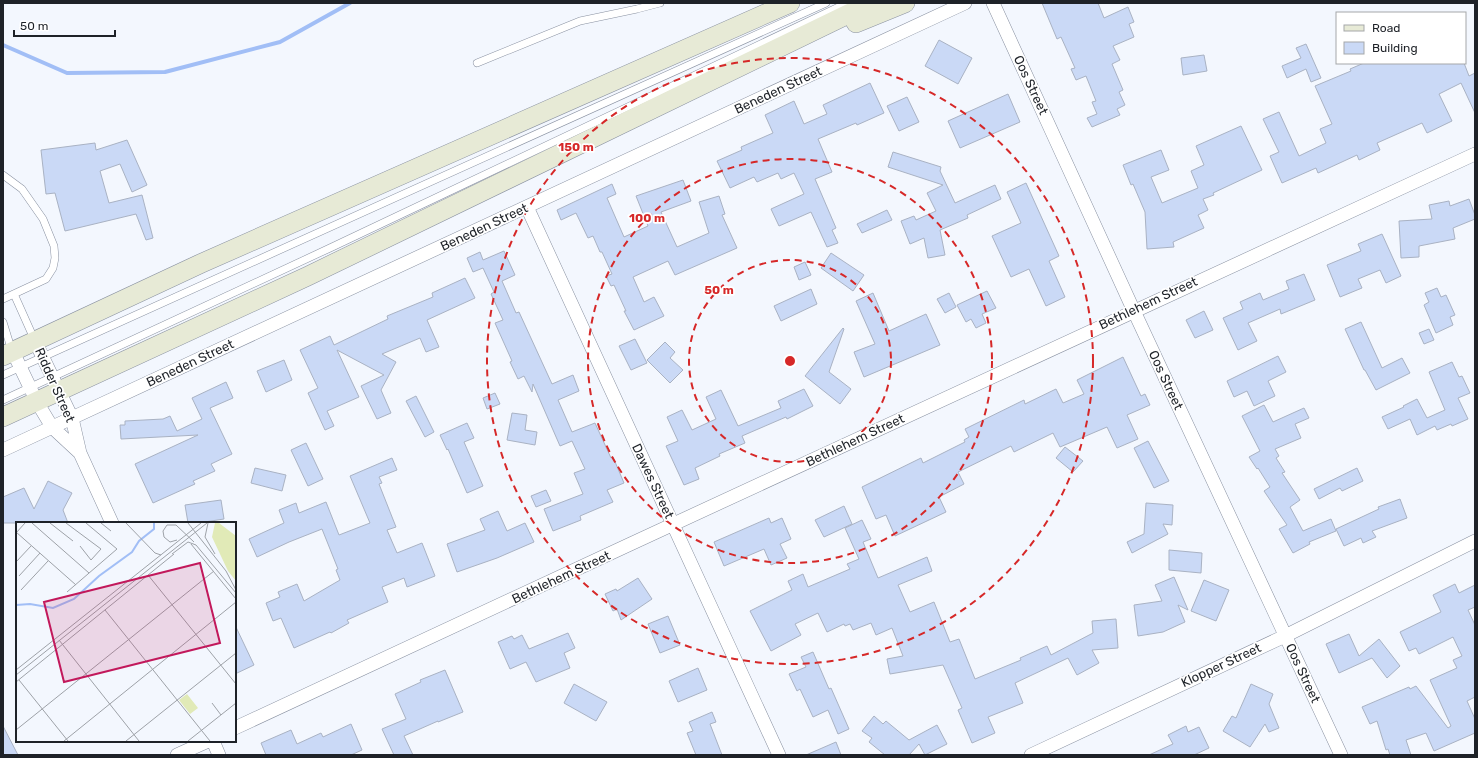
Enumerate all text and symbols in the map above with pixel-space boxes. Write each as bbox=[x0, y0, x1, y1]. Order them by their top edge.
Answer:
scale bar bbox=[14, 12, 115, 38]
legend bbox=[1336, 12, 1466, 64]
text: 50 m bbox=[20, 19, 48, 33]
text: Road bbox=[1372, 21, 1400, 35]
text: Building bbox=[1372, 41, 1418, 55]
street label: Oos Street bbox=[1011, 53, 1051, 117]
street label: Beneden Street bbox=[732, 63, 824, 117]
text: 150 m bbox=[558, 140, 594, 154]
street label: Beneden Street bbox=[438, 200, 530, 254]
text: 100 m bbox=[629, 211, 665, 225]
street label: Bethlehem Street bbox=[1096, 274, 1200, 332]
text: 50 m bbox=[704, 283, 734, 297]
street label: Beneden Street bbox=[144, 336, 236, 390]
street label: Ridder Street bbox=[32, 345, 78, 425]
street label: Oos Street bbox=[1146, 348, 1186, 412]
centre of rings bbox=[783, 354, 797, 368]
street label: Bethlehem Street bbox=[803, 411, 907, 469]
street label: Dawes Street bbox=[629, 441, 677, 521]
inset map bbox=[16, 522, 236, 742]
street label: Bethlehem Street bbox=[509, 548, 613, 606]
street label: Klopper Street bbox=[1179, 640, 1263, 690]
street label: Oos Street bbox=[1283, 641, 1323, 705]

